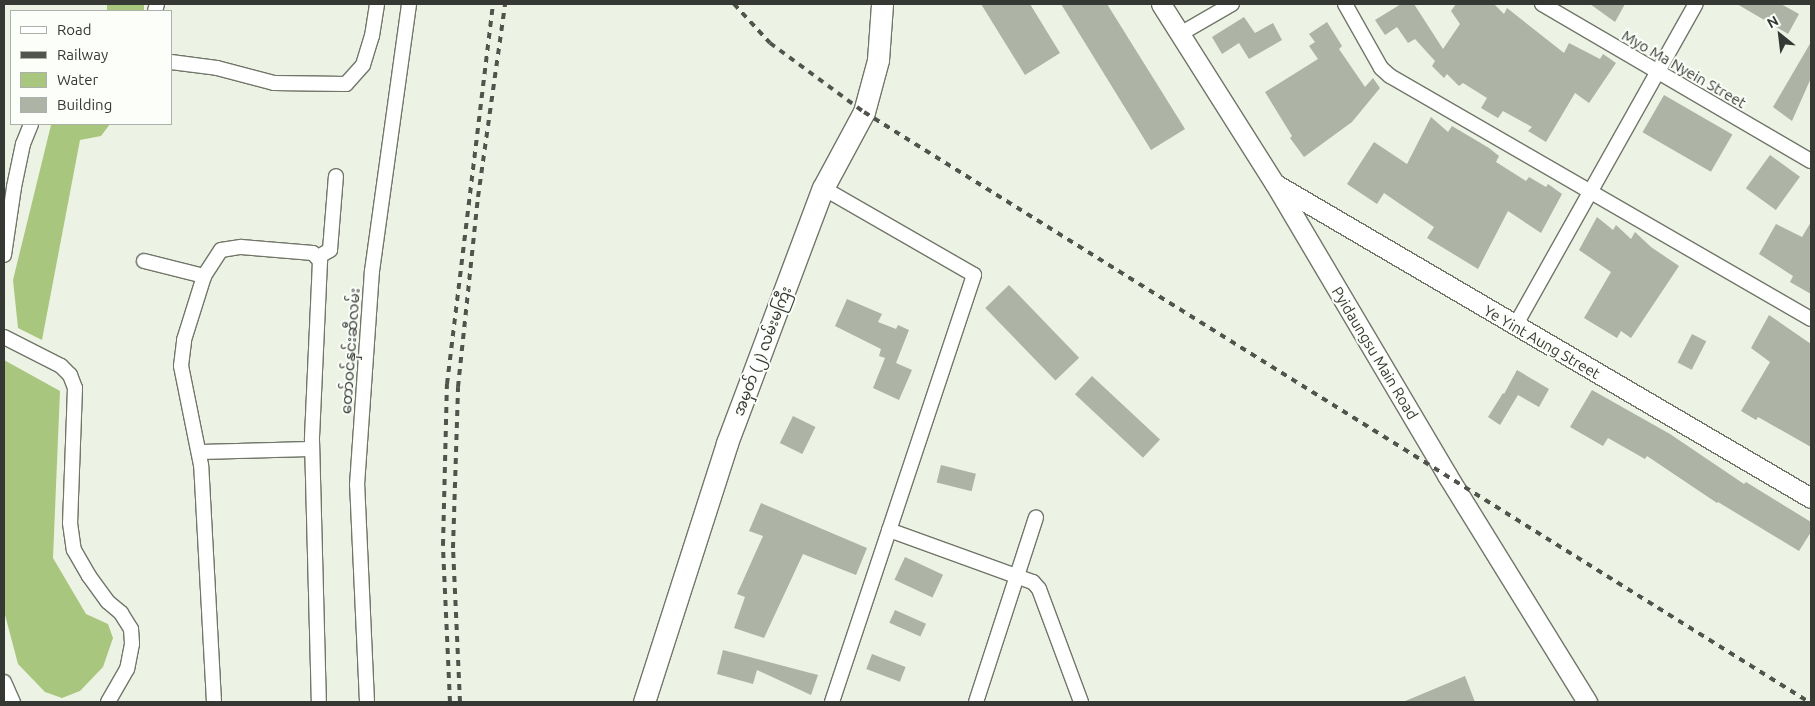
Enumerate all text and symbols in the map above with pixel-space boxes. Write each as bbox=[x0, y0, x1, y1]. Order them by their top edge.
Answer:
legend bbox=[10, 10, 172, 125]
north arrow bbox=[1755, 10, 1805, 60]
text: N bbox=[1764, 12, 1781, 31]
text: Road bbox=[57, 21, 92, 38]
street label: Myo Ma Nyein Street bbox=[1619, 26, 1749, 112]
text: Railway bbox=[57, 46, 108, 63]
text: Water bbox=[57, 71, 98, 88]
text: Building bbox=[57, 96, 112, 113]
street label: Pyidaungsu Main Road bbox=[1328, 283, 1422, 423]
street label: အမှတ် (၂) လမ်းမကြီး bbox=[729, 284, 795, 418]
street label: တော်ဝင်နှင်းဆီလမ်း bbox=[337, 287, 363, 415]
street label: Ye Yint Aung Street bbox=[1481, 301, 1603, 383]

